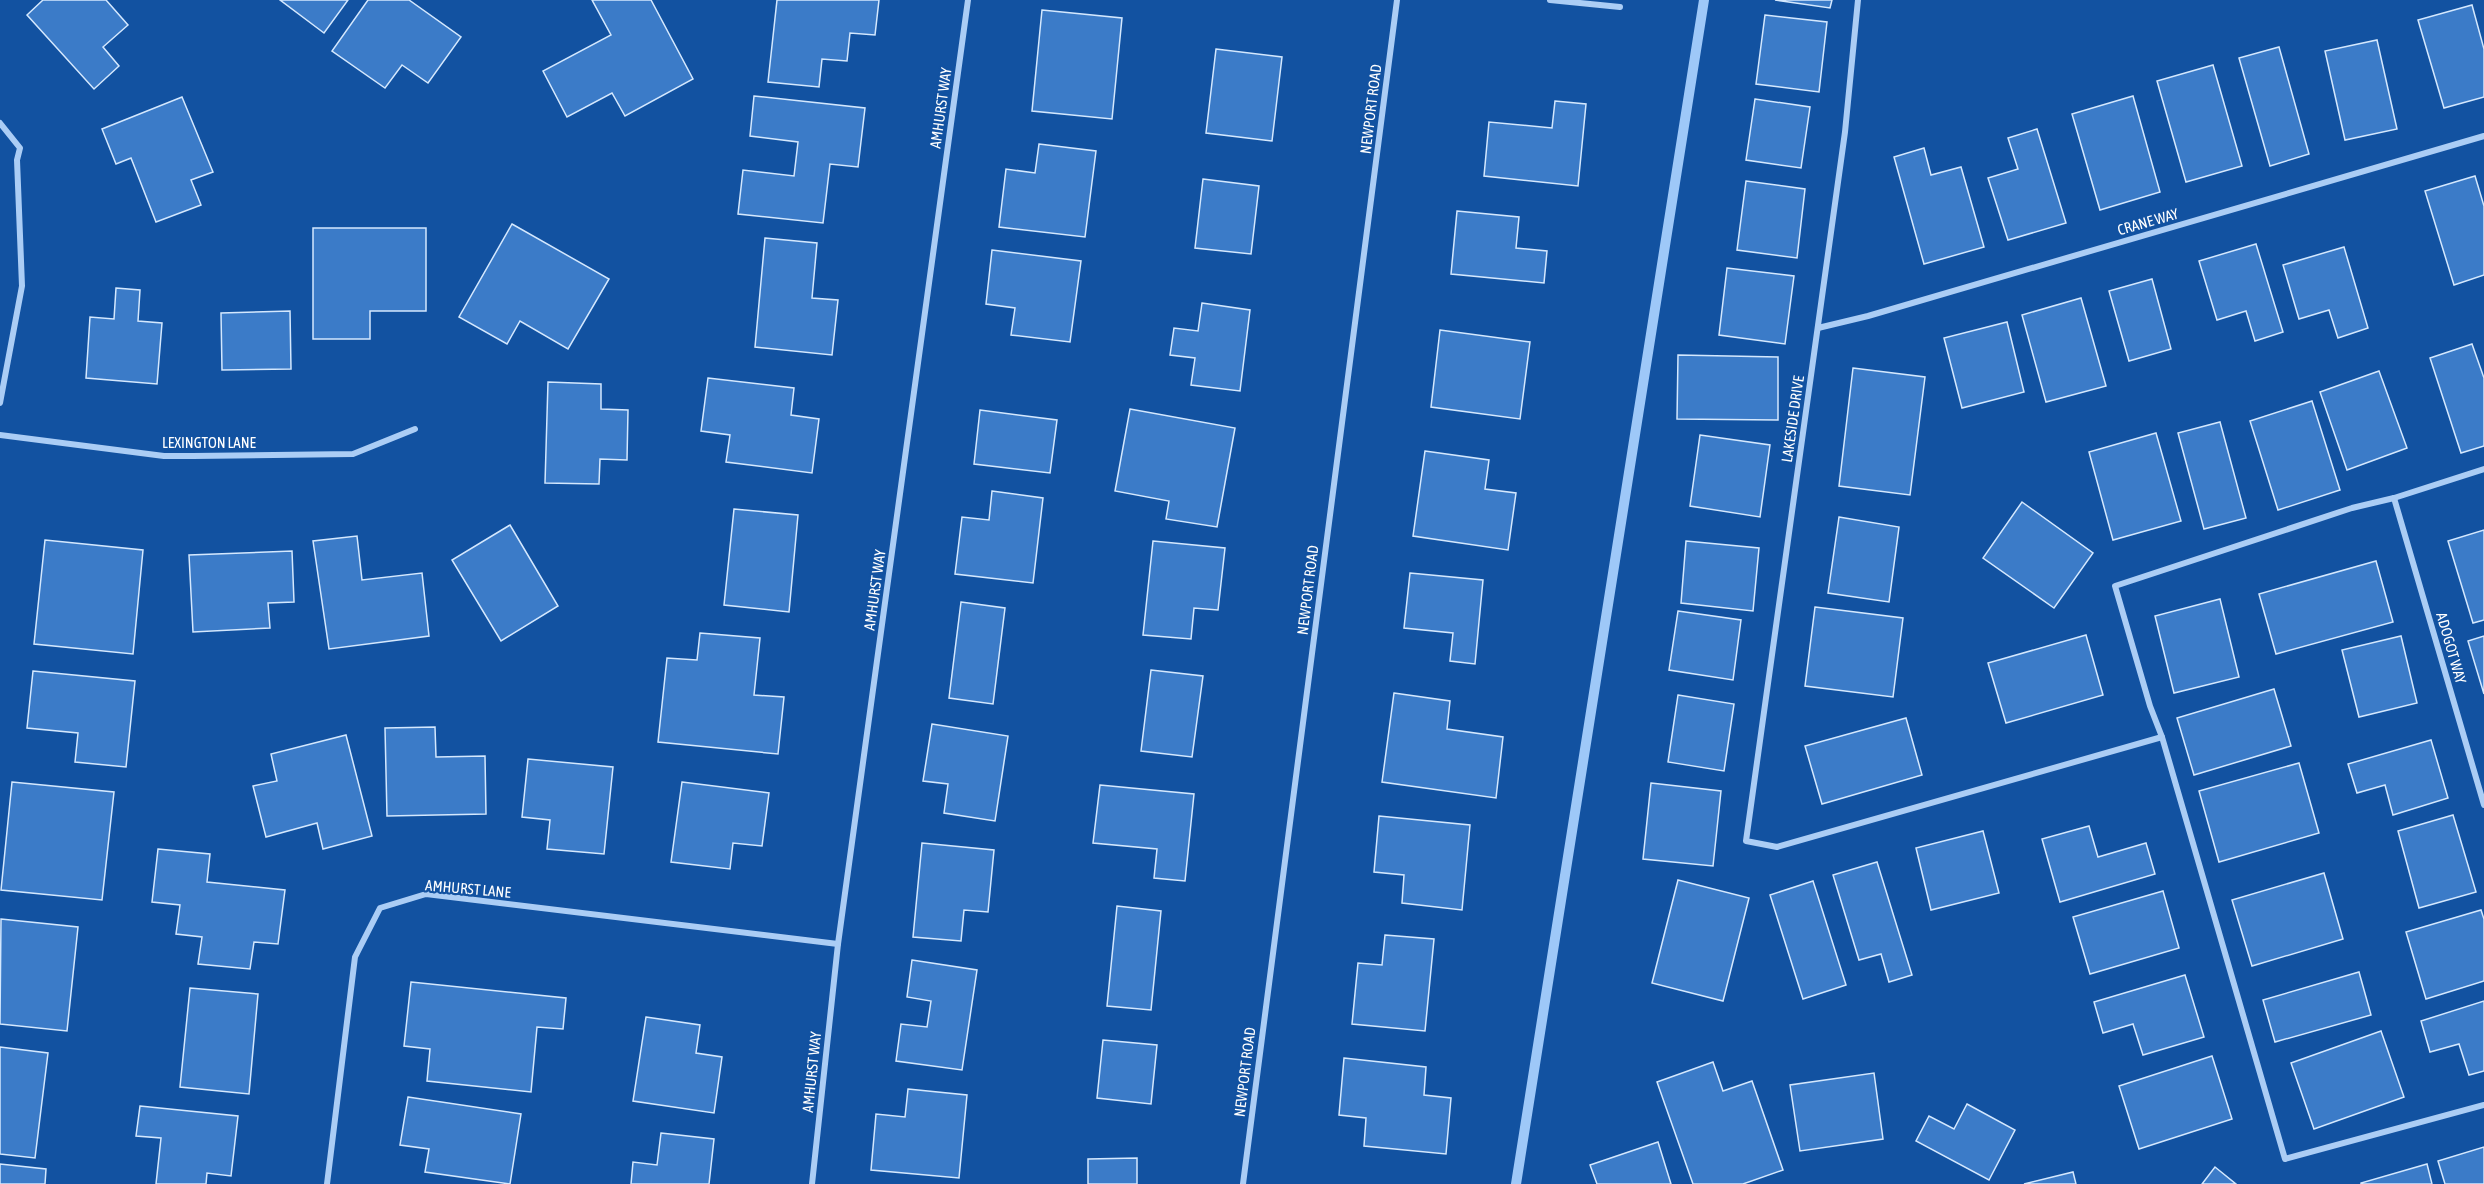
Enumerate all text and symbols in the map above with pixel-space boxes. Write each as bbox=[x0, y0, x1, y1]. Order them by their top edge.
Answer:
street label: NEWPORT ROAD bbox=[1357, 63, 1384, 155]
street label: AMHURST WAY bbox=[926, 66, 955, 149]
street label: CRANE WAY bbox=[2115, 205, 2181, 238]
street label: LAKESIDE DRIVE bbox=[1778, 374, 1807, 463]
street label: LEXINGTON LANE bbox=[162, 434, 257, 451]
street label: NEWPORT ROAD bbox=[1294, 544, 1321, 636]
street label: AMHURST WAY bbox=[860, 548, 889, 631]
street label: ADOGOT WAY bbox=[2433, 610, 2470, 686]
street label: AMHURST LANE bbox=[425, 876, 512, 901]
street label: NEWPORT ROAD bbox=[1231, 1026, 1258, 1118]
street label: AMHURST WAY bbox=[799, 1030, 824, 1113]

